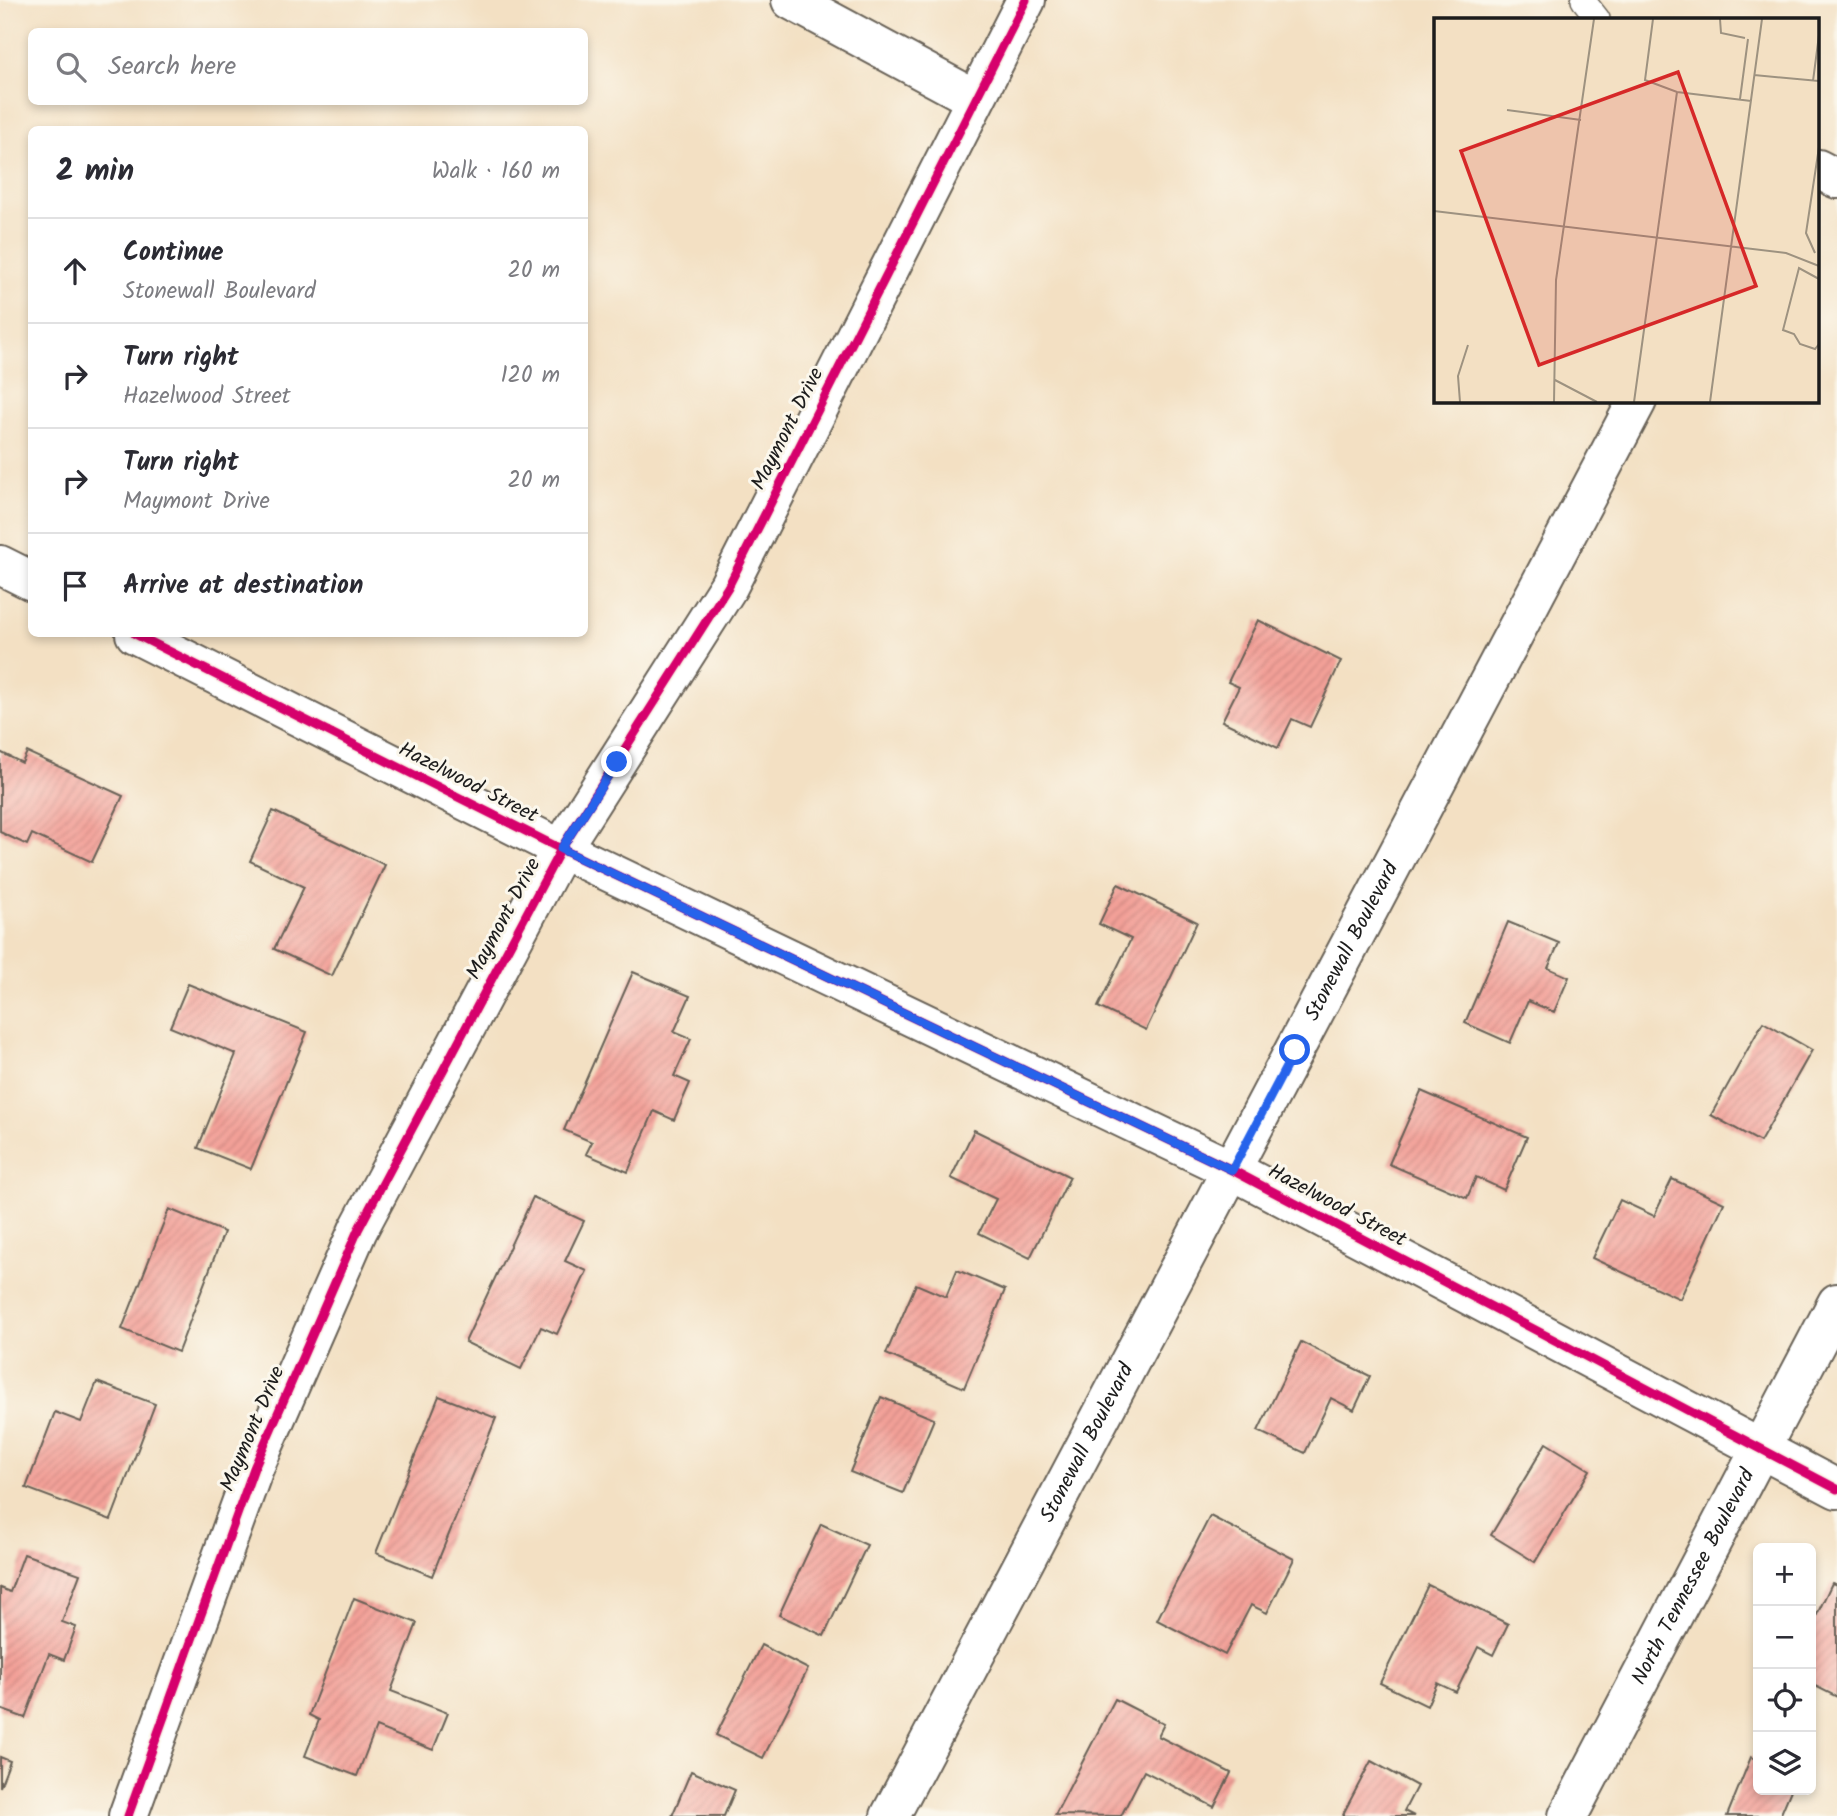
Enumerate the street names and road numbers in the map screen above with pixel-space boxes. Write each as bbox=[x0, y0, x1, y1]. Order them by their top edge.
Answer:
street label: Maymont Drive bbox=[743, 361, 833, 496]
street label: Hazelwood Street bbox=[392, 734, 544, 833]
street label: Maymont Drive bbox=[458, 852, 550, 986]
street label: Stonewall Boulevard bbox=[1296, 855, 1408, 1027]
street label: Hazelwood Street bbox=[1262, 1155, 1413, 1257]
street label: Stonewall Boulevard bbox=[1031, 1357, 1143, 1528]
street label: Maymont Drive bbox=[212, 1360, 295, 1497]
street label: North Tennessee Boulevard bbox=[1623, 1462, 1764, 1691]

